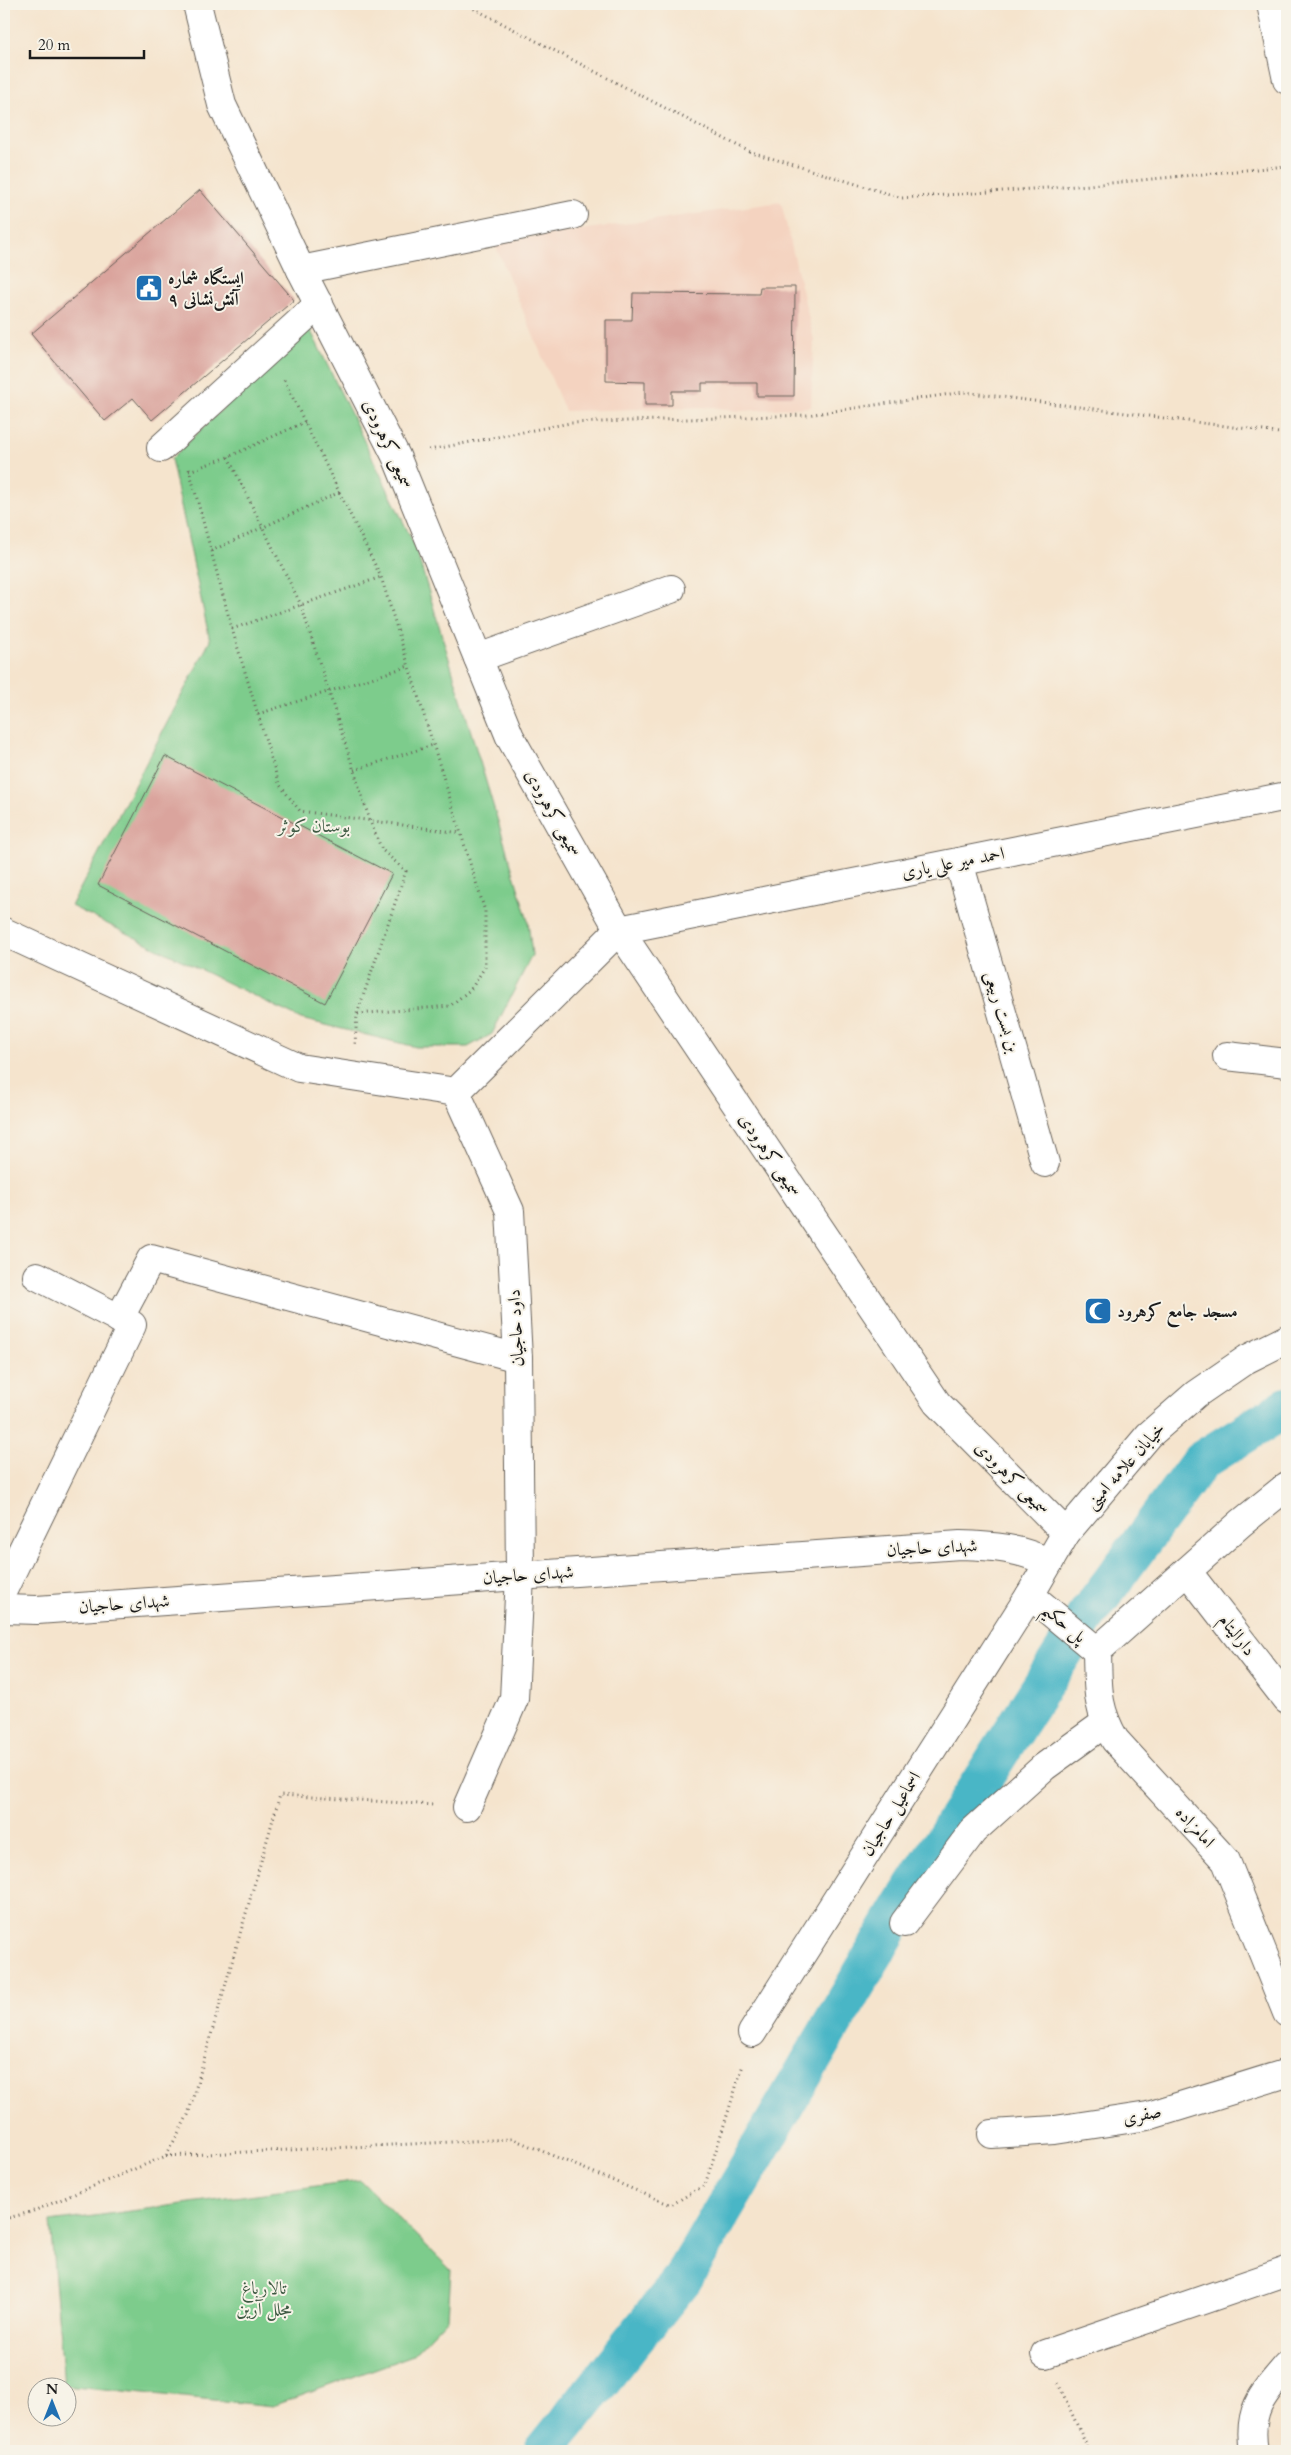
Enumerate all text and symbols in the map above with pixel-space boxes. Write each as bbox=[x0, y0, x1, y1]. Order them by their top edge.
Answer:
scale bar bbox=[30, 28, 144, 60]
text: 20 m bbox=[38, 35, 70, 55]
place label: ایستگاه شماره ۹ آتش‌نشانی bbox=[168, 266, 244, 312]
public building icon: ایستگاه شماره ۹ آتش‌نشانی bbox=[134, 273, 164, 303]
street label: سمیعی کرهرودی bbox=[356, 395, 420, 493]
street label: سمیعی کرهرودی bbox=[519, 765, 587, 861]
park label: بوستان کوثر bbox=[276, 814, 350, 839]
street label: احمد میر علی یاری bbox=[899, 841, 1007, 885]
street label: بن بست ربیعی bbox=[978, 968, 1026, 1056]
street label: سمیعی کرهرودی bbox=[733, 1108, 807, 1202]
street label: داود حاجیان bbox=[501, 1289, 531, 1367]
mosque icon: مسجد جامع کرهرود bbox=[1083, 1296, 1113, 1326]
place label: مسجد جامع کرهرود bbox=[1117, 1299, 1238, 1328]
street label: خیابان علامه امینی bbox=[1079, 1417, 1171, 1515]
street label: سمیعی کرهرودی bbox=[969, 1435, 1055, 1521]
street label: شهدای حاجیان bbox=[886, 1533, 978, 1563]
street label: شهدای حاجیان bbox=[482, 1559, 574, 1591]
street label: شهدای حاجیان bbox=[78, 1588, 170, 1620]
street label: پل حکیم bbox=[1033, 1597, 1093, 1654]
street label: دارالیتام bbox=[1210, 1609, 1261, 1663]
street label: اسماعیل حاجیان bbox=[855, 1767, 927, 1861]
street label: امامزاده bbox=[1170, 1801, 1221, 1853]
street label: صفری bbox=[1120, 2099, 1164, 2131]
park label: تالارباغ مجلل آرین bbox=[236, 2276, 292, 2322]
north arrow bbox=[28, 2378, 78, 2428]
text: N bbox=[46, 2380, 58, 2399]

